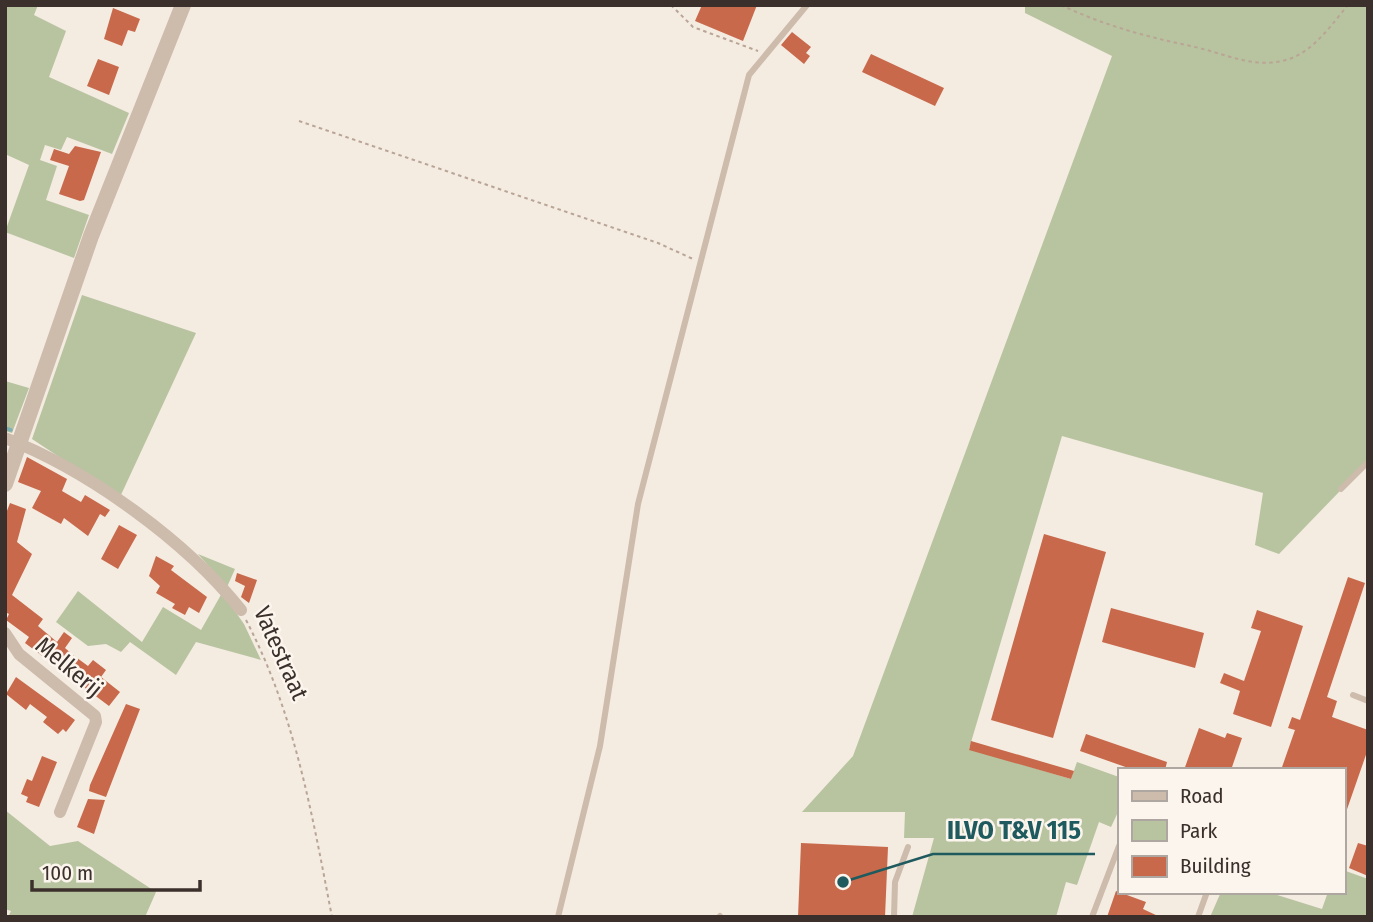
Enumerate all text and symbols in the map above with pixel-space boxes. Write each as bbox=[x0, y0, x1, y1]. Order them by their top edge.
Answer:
street label: Vatestraat bbox=[248, 602, 314, 704]
street label: Melkerij bbox=[30, 631, 108, 703]
legend bbox=[1118, 768, 1345, 894]
text: Road bbox=[1180, 783, 1224, 809]
callout: ILVO T&V 115 bbox=[933, 807, 1095, 854]
text: ILVO T&V 115 bbox=[947, 815, 1081, 846]
text: Park bbox=[1180, 818, 1218, 844]
scale bar bbox=[32, 848, 200, 892]
text: Building bbox=[1180, 853, 1251, 879]
text: 100 m bbox=[42, 860, 93, 886]

